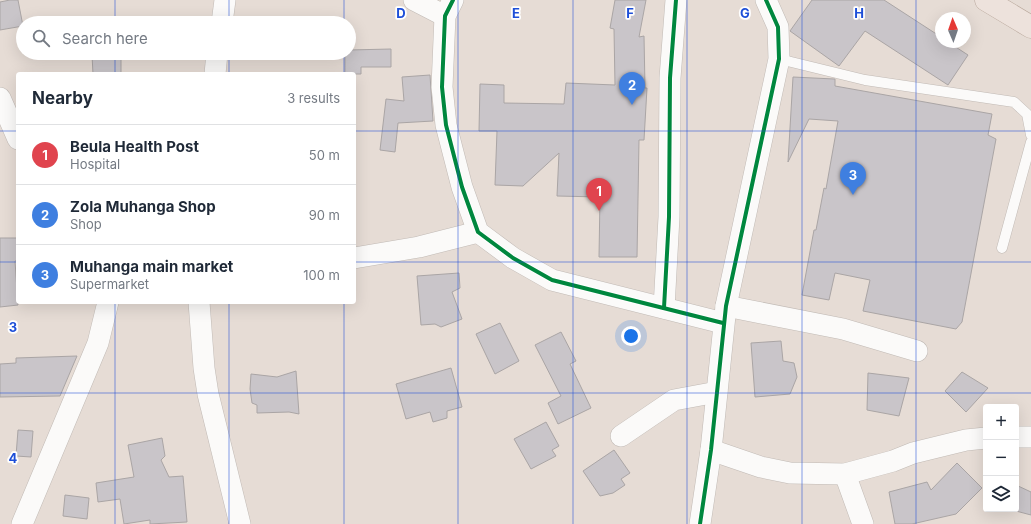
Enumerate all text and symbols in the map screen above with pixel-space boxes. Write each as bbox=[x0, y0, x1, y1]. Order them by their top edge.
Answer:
text: D bbox=[396, 5, 406, 21]
text: E bbox=[512, 5, 520, 21]
text: F bbox=[626, 5, 634, 21]
text: G bbox=[740, 5, 750, 21]
text: H bbox=[854, 5, 864, 21]
north arrow bbox=[935, 12, 971, 48]
search box bbox=[16, 16, 356, 60]
icon: search bbox=[30, 27, 52, 49]
text: Search here bbox=[62, 29, 148, 48]
pin: 2 bbox=[619, 72, 645, 105]
text: Nearby bbox=[32, 88, 93, 108]
text: 3 results bbox=[287, 90, 340, 106]
text: Beula Health Post bbox=[70, 137, 199, 156]
text: 1 bbox=[42, 147, 48, 163]
text: 50 m bbox=[309, 147, 340, 163]
text: Hospital bbox=[70, 156, 120, 172]
pin: 3 bbox=[840, 162, 866, 195]
pin: 1 bbox=[586, 178, 612, 211]
text: Zola Muhanga Shop bbox=[70, 197, 216, 216]
text: 2 bbox=[41, 207, 49, 223]
text: 90 m bbox=[309, 207, 340, 223]
text: Shop bbox=[70, 216, 102, 232]
text: Muhanga main market bbox=[70, 257, 233, 276]
text: 3 bbox=[41, 267, 49, 283]
text: 100 m bbox=[303, 267, 340, 283]
text: Supermarket bbox=[70, 276, 149, 292]
text: 3 bbox=[9, 319, 17, 335]
your location bbox=[621, 326, 641, 346]
map controls bbox=[983, 404, 1019, 512]
button: + bbox=[983, 404, 1019, 440]
button: − bbox=[983, 440, 1019, 476]
text: 4 bbox=[9, 450, 18, 466]
button: layers bbox=[983, 476, 1019, 512]

